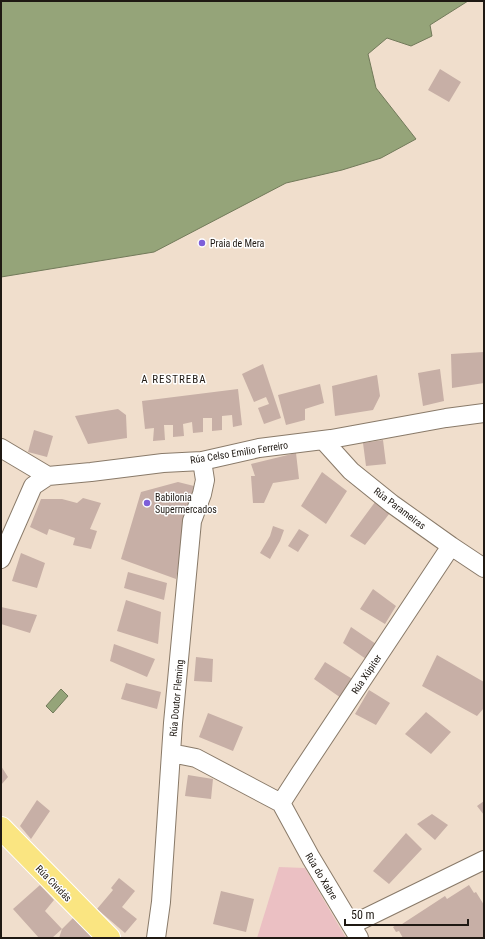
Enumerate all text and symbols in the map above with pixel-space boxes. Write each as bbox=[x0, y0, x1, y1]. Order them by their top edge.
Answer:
marker: Praia de Mera bbox=[197, 238, 207, 248]
place label: Praia de Mera bbox=[210, 238, 265, 249]
district label: A RESTREBA bbox=[141, 373, 207, 386]
street label: Rúa Celso Emilio Ferreiro bbox=[189, 439, 289, 466]
street label: Rúa Parameiras bbox=[372, 485, 428, 532]
place label: Babilonia Supermercados bbox=[155, 492, 217, 515]
marker: Babilonia Supermercados bbox=[142, 498, 152, 508]
street label: Rúa Xúpiter bbox=[349, 652, 384, 696]
street label: Rúa Doutor Fleming bbox=[168, 659, 185, 737]
street label: Rúa do Xabre bbox=[303, 851, 340, 902]
street label: Rúa Cividás bbox=[34, 863, 74, 904]
scale bar bbox=[345, 901, 468, 927]
text: 50 m bbox=[351, 908, 375, 922]

